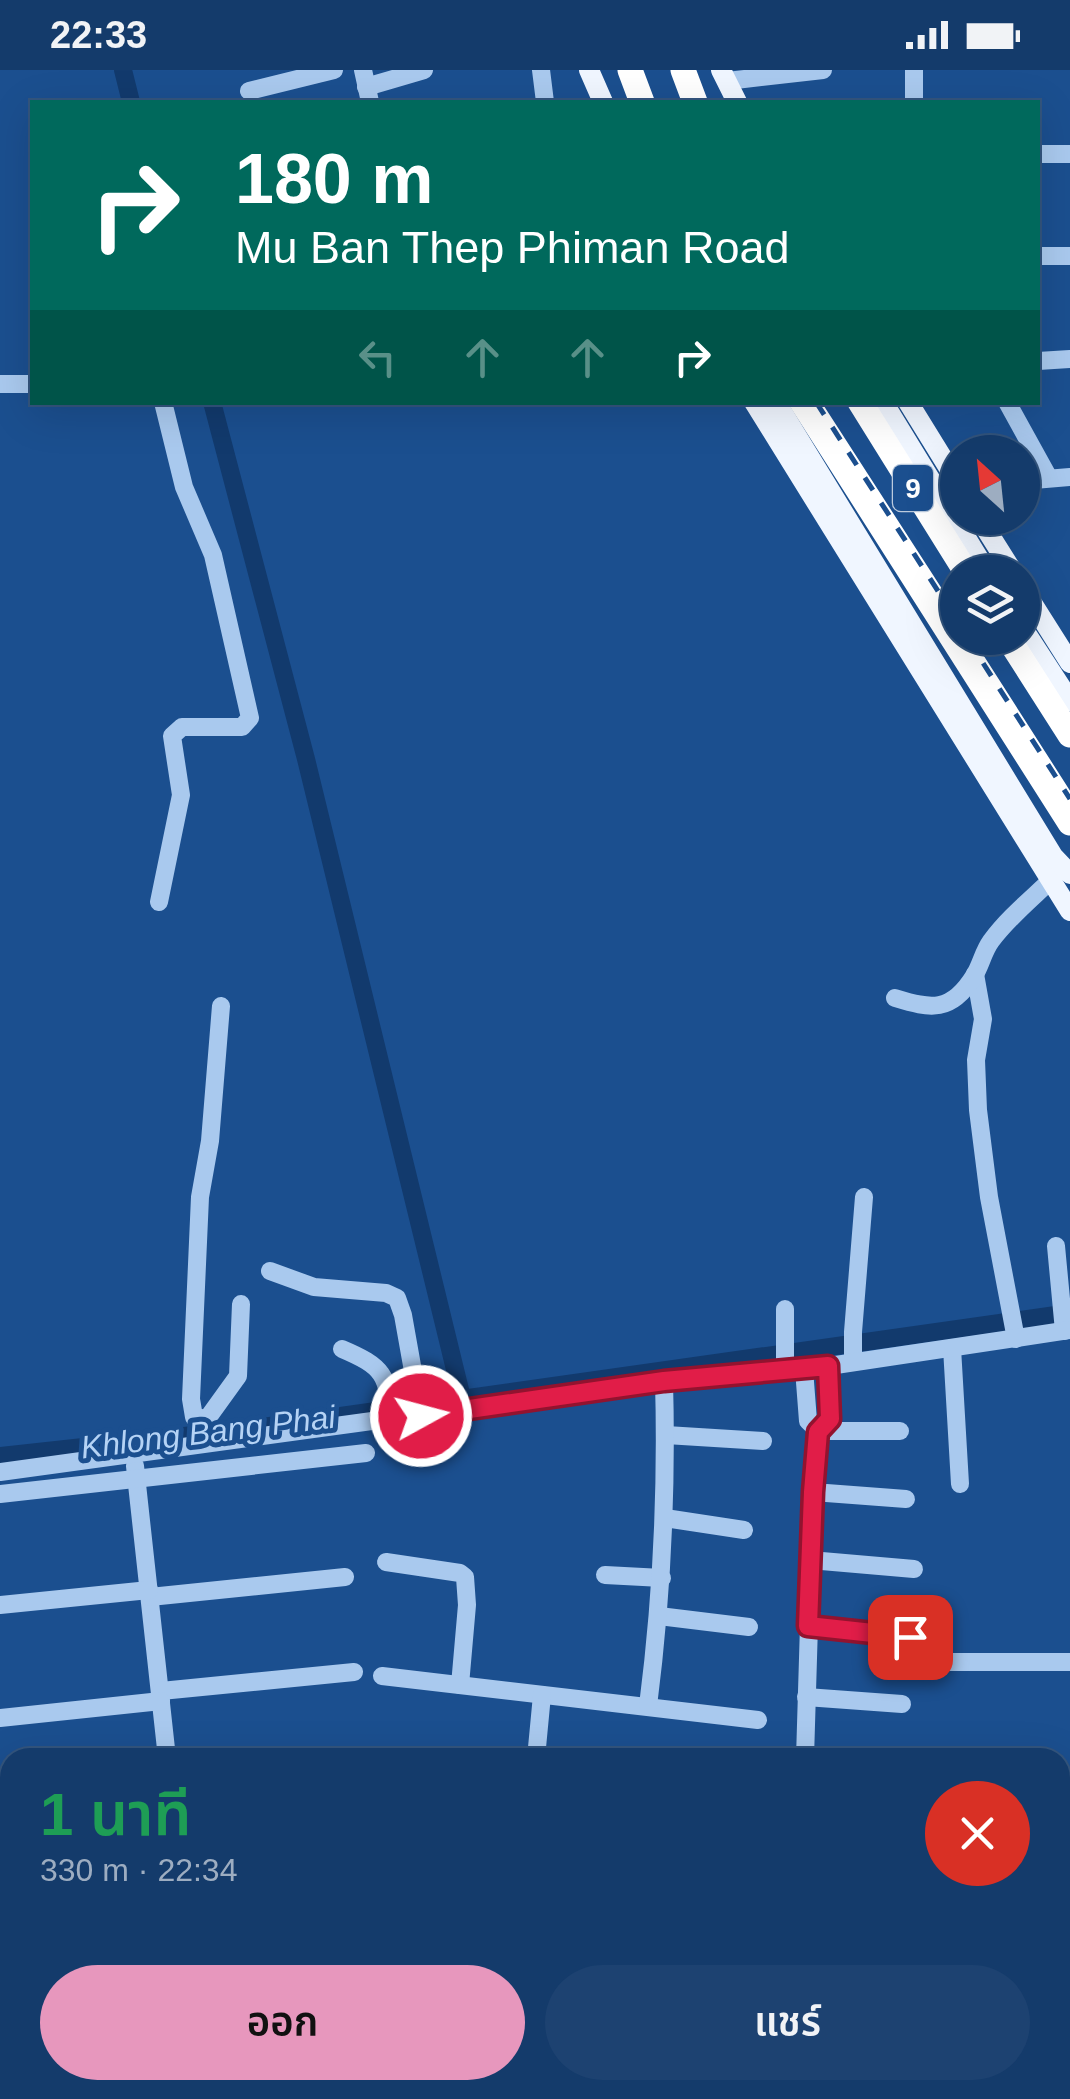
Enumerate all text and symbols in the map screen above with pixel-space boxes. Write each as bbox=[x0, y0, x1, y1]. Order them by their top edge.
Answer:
text: 22:33 bbox=[50, 14, 147, 56]
icon: right bbox=[70, 140, 200, 270]
text: 180 m bbox=[235, 140, 433, 218]
text: Mu Ban Thep Phiman Road bbox=[235, 222, 790, 273]
icon: left bbox=[350, 330, 405, 385]
icon: ahead bbox=[455, 330, 510, 385]
icon: ahead bbox=[560, 330, 615, 385]
icon: right bbox=[665, 330, 720, 385]
north arrow bbox=[940, 435, 1040, 535]
map controls bbox=[940, 435, 1040, 655]
road number: 9 bbox=[893, 465, 933, 511]
button: layers bbox=[940, 555, 1040, 655]
position arrow bbox=[369, 1364, 473, 1468]
water label: Khlong Bang Phai bbox=[79, 1398, 338, 1465]
pin bbox=[868, 1595, 953, 1680]
icon: arrive bbox=[883, 1610, 938, 1665]
text: 1 นาที bbox=[40, 1781, 191, 1848]
button: close bbox=[925, 1781, 1030, 1886]
text: 330 m · 22:34 bbox=[40, 1852, 237, 1888]
button: ออก bbox=[40, 1965, 525, 2080]
button: แชร์ bbox=[545, 1965, 1030, 2080]

